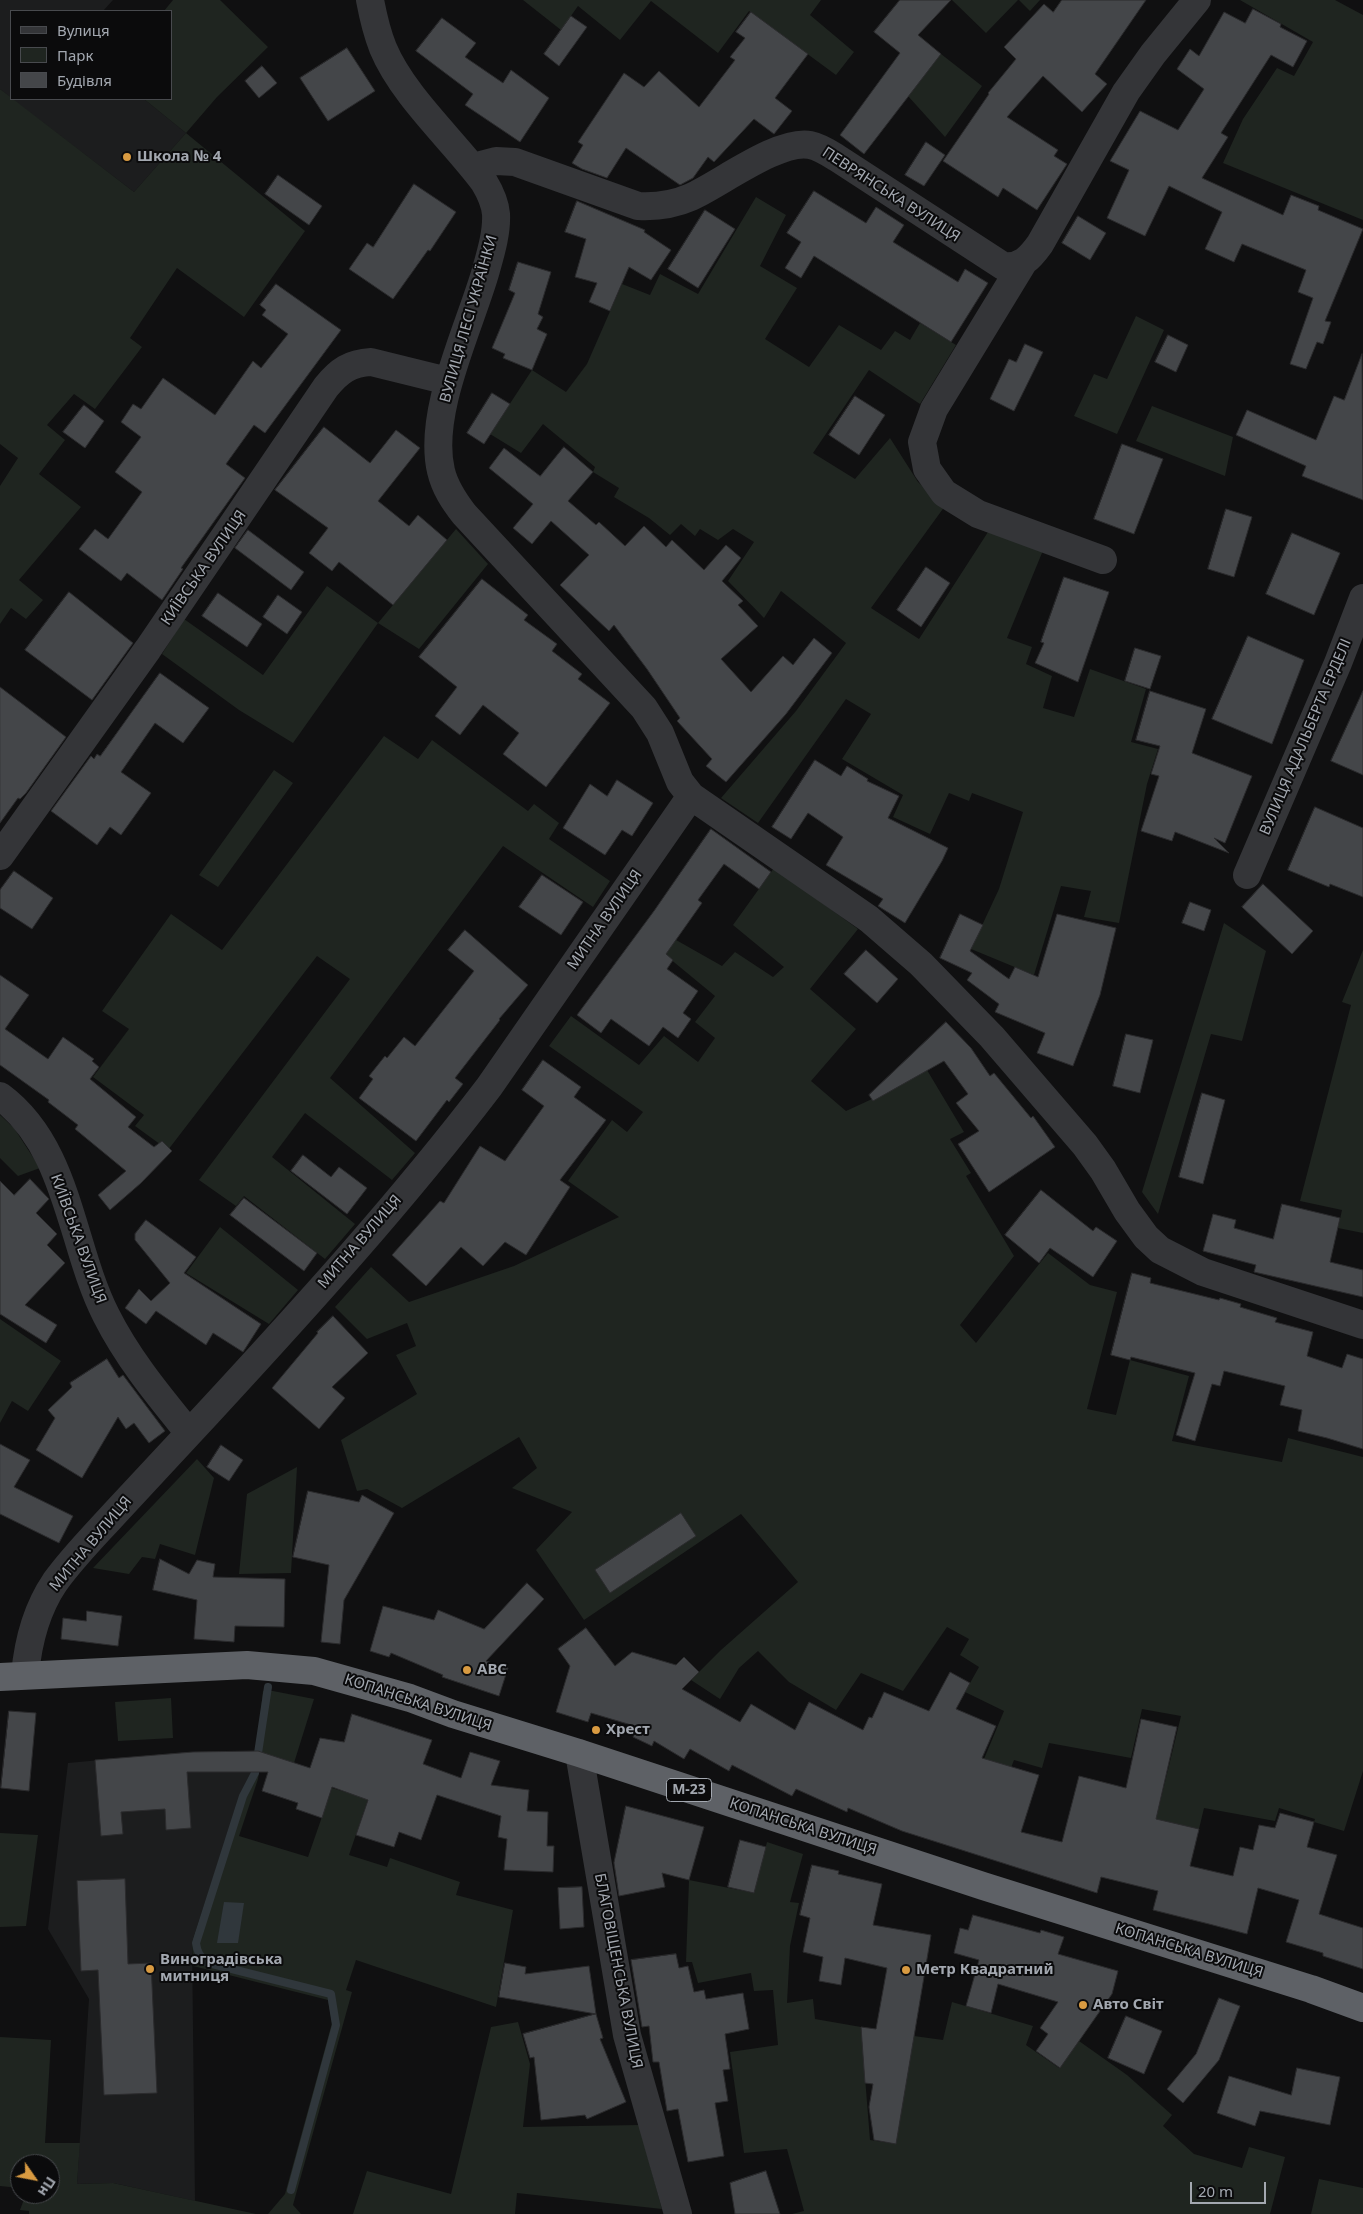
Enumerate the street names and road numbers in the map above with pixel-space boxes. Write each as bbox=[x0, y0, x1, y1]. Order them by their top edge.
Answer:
street label: ПЕВРЯНСЬКА ВУЛИЦЯ bbox=[819, 144, 963, 246]
street label: ВУЛИЦЯ ЛЕСІ УКРАЇНКИ bbox=[436, 233, 502, 405]
street label: КИЇВСЬКА ВУЛИЦЯ bbox=[158, 507, 250, 629]
street label: ВУЛИЦЯ АДАЛЬБЕРТА ЕРДЕЛІ bbox=[1256, 636, 1356, 838]
street label: МИТНА ВУЛИЦЯ bbox=[564, 866, 646, 974]
street label: КИЇВСЬКА ВУЛИЦЯ bbox=[46, 1172, 110, 1306]
street label: МИТНА ВУЛИЦЯ bbox=[314, 1192, 406, 1292]
street label: МИТНА ВУЛИЦЯ bbox=[46, 1493, 136, 1595]
street label: КОПАНСЬКА ВУЛИЦЯ bbox=[342, 1671, 494, 1735]
road number: М-23 bbox=[666, 1778, 712, 1802]
street label: КОПАНСЬКА ВУЛИЦЯ bbox=[727, 1795, 879, 1859]
street label: БЛАГОВІЩЕНСЬКА ВУЛИЦЯ bbox=[590, 1872, 646, 2070]
street label: КОПАНСЬКА ВУЛИЦЯ bbox=[1113, 1920, 1265, 1982]

